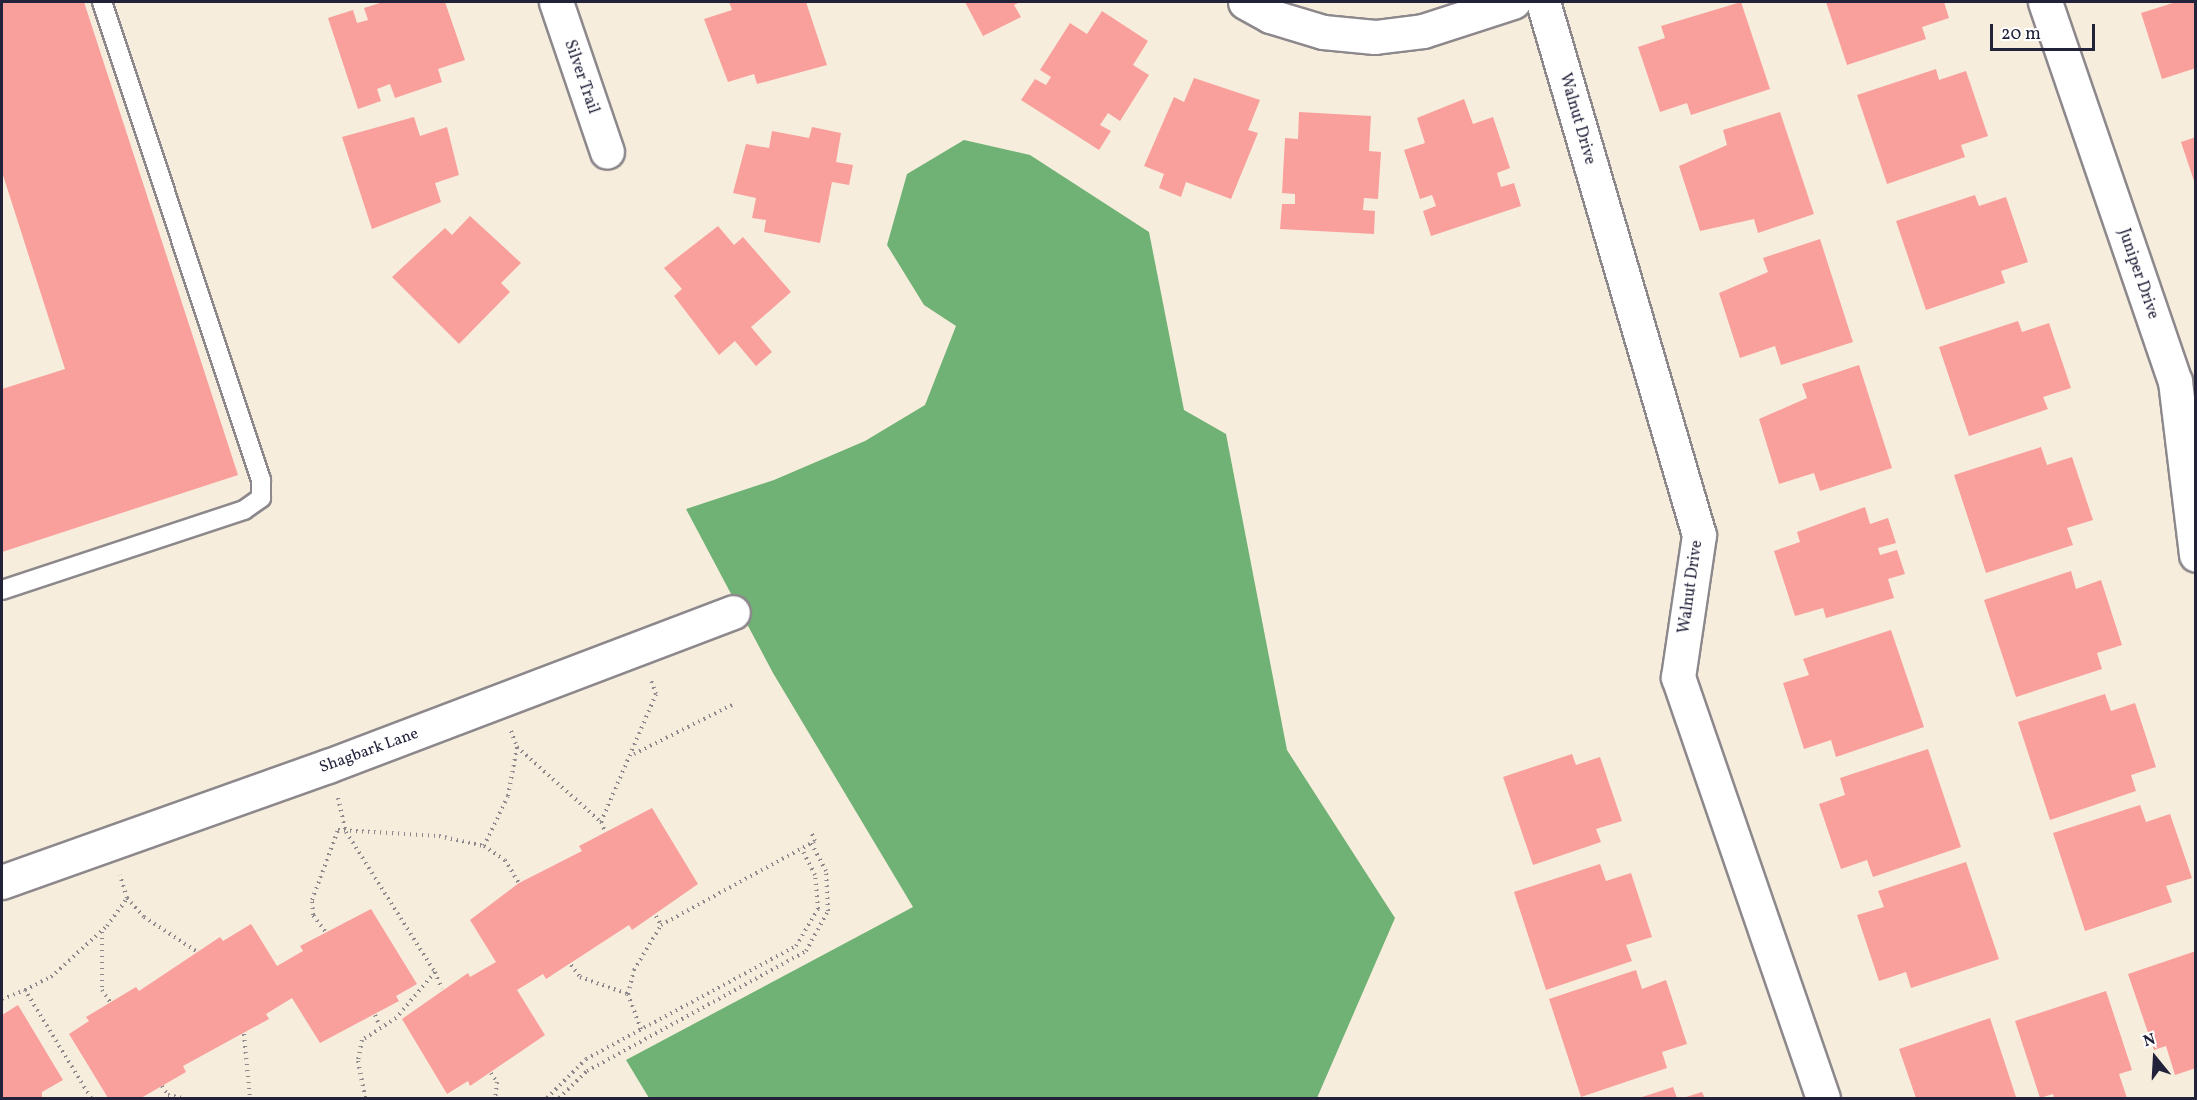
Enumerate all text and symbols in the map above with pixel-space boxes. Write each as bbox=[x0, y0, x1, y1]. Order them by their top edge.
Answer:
scale bar bbox=[1993, 12, 2098, 50]
text: 20 m bbox=[2001, 22, 2041, 47]
street label: Silver Trail bbox=[559, 37, 603, 117]
street label: Walnut Drive bbox=[1555, 71, 1599, 167]
street label: Juniper Drive bbox=[2114, 226, 2162, 322]
street label: Walnut Drive bbox=[1675, 539, 1707, 635]
street label: Shagbark Lane bbox=[317, 724, 421, 778]
north arrow bbox=[2125, 1028, 2185, 1088]
text: N bbox=[2141, 1029, 2158, 1053]

